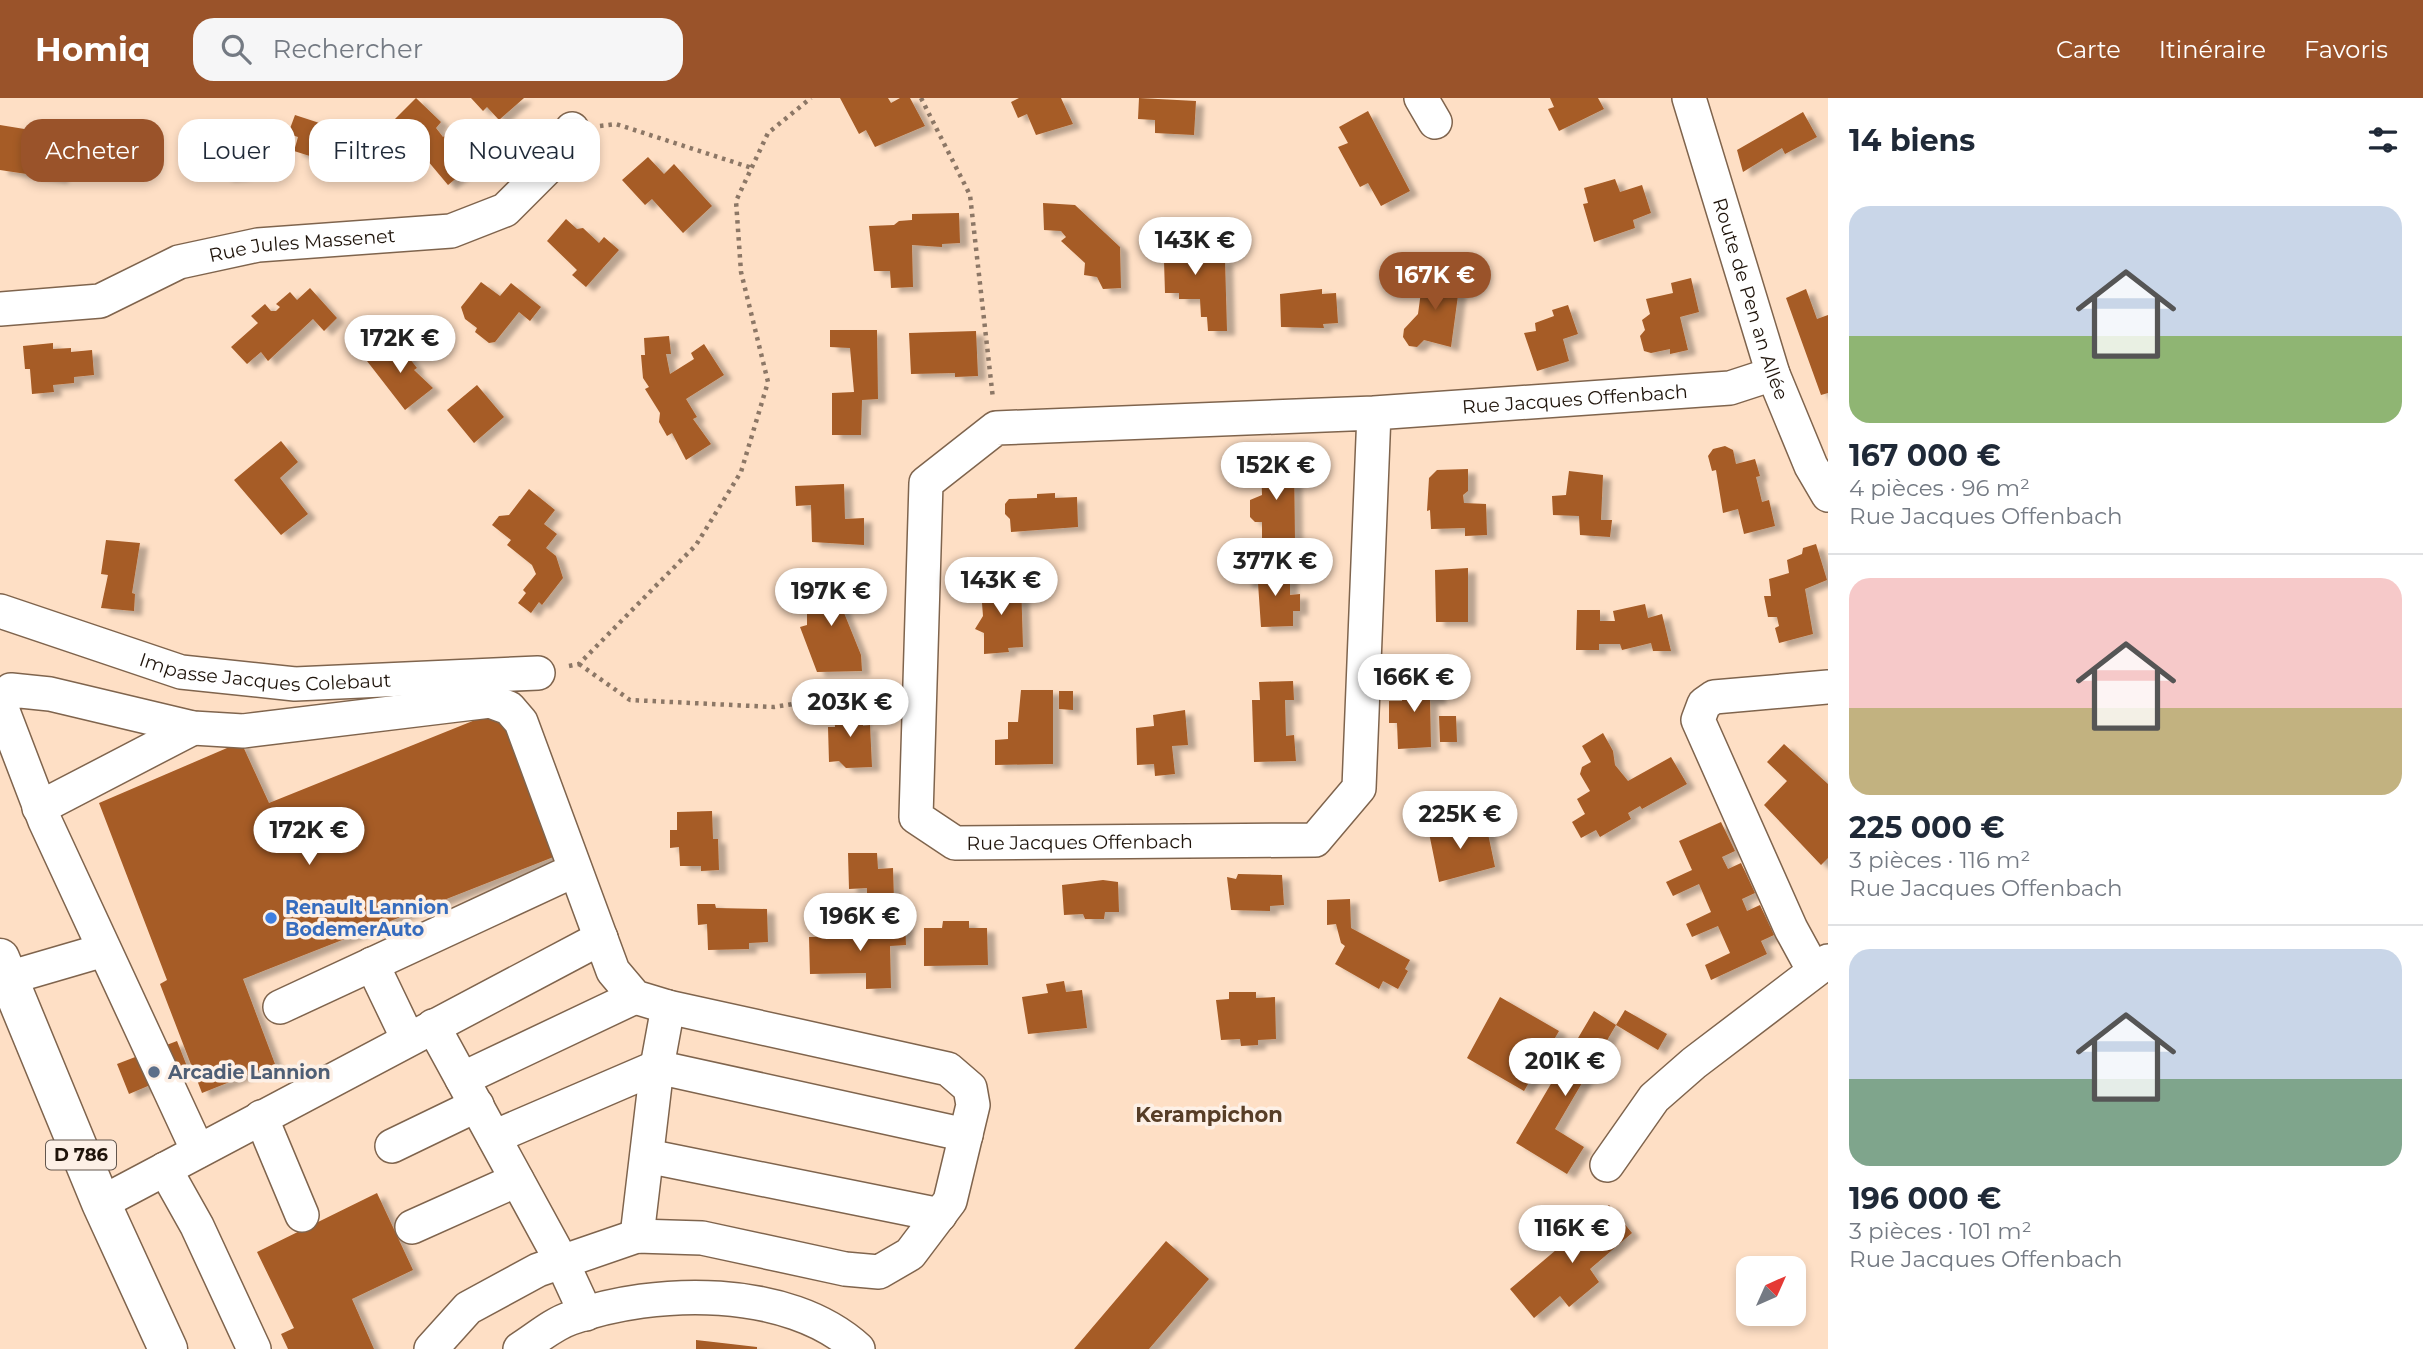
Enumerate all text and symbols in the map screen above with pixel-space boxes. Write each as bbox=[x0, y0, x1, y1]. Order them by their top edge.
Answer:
search box bbox=[193, 18, 683, 81]
text: Homiq bbox=[35, 29, 151, 69]
icon: search bbox=[217, 30, 255, 68]
text: Rechercher bbox=[273, 33, 423, 65]
text: Carte bbox=[2056, 35, 2121, 64]
text: Itinéraire bbox=[2159, 35, 2266, 64]
text: Favoris bbox=[2304, 35, 2388, 64]
chip: Acheter bbox=[21, 119, 164, 182]
chip: Louer bbox=[178, 119, 295, 182]
chip: Filtres bbox=[309, 119, 430, 182]
chip: Nouveau bbox=[444, 119, 600, 182]
icon: filters bbox=[2364, 121, 2402, 159]
text: 14 biens bbox=[1849, 122, 1975, 159]
street label: Route de Pen an Allée bbox=[1708, 195, 1793, 403]
pin: 143K € bbox=[1138, 218, 1252, 277]
street label: Rue Jules Massenet bbox=[207, 224, 396, 267]
text: 143K € bbox=[1155, 226, 1235, 254]
icon: home bbox=[2063, 251, 2189, 377]
pin: 167K € bbox=[1378, 252, 1492, 312]
text: 167K € bbox=[1395, 261, 1475, 289]
pin: 172K € bbox=[343, 316, 457, 375]
text: 172K € bbox=[360, 324, 440, 352]
street label: Rue Jacques Offenbach bbox=[1461, 380, 1688, 419]
text: 167 000 € bbox=[1849, 437, 2001, 474]
pin: 152K € bbox=[1219, 442, 1333, 502]
text: 152K € bbox=[1237, 451, 1315, 479]
text: 4 pièces · 96 m² bbox=[1849, 474, 2030, 502]
text: Rue Jacques Offenbach bbox=[1849, 502, 2123, 530]
pin: 377K € bbox=[1218, 538, 1332, 598]
text: 377K € bbox=[1233, 547, 1317, 575]
pin: 143K € bbox=[944, 558, 1058, 617]
text: 143K € bbox=[961, 566, 1041, 594]
pin: 197K € bbox=[774, 568, 888, 628]
text: 197K € bbox=[791, 577, 871, 605]
icon: home bbox=[2063, 623, 2189, 749]
street label: Impasse Jacques Colebaut bbox=[136, 648, 392, 696]
pin: 166K € bbox=[1357, 654, 1471, 714]
text: 166K € bbox=[1374, 663, 1454, 691]
pin: 203K € bbox=[793, 680, 907, 739]
text: 203K € bbox=[808, 688, 892, 716]
pin: 225K € bbox=[1403, 792, 1517, 851]
text: 225K € bbox=[1418, 800, 1502, 828]
pin: 172K € bbox=[252, 808, 366, 867]
text: 225 000 € bbox=[1849, 809, 2005, 846]
text: 172K € bbox=[269, 816, 349, 844]
street label: Rue Jacques Offenbach bbox=[966, 830, 1193, 855]
text: 3 pièces · 116 m² bbox=[1849, 846, 2030, 874]
text: Rue Jacques Offenbach bbox=[1849, 874, 2123, 902]
pin: 196K € bbox=[803, 894, 917, 953]
place label: Renault Lannion BodemerAuto bbox=[285, 896, 449, 941]
text: 196K € bbox=[820, 902, 900, 930]
marker: Renault Lannion BodemerAuto bbox=[263, 910, 279, 926]
icon: home bbox=[2063, 994, 2189, 1120]
pin: 201K € bbox=[1508, 1038, 1622, 1098]
text: 201K € bbox=[1525, 1047, 1605, 1075]
place label: Arcadie Lannion bbox=[167, 1061, 331, 1084]
marker: Arcadie Lannion bbox=[146, 1064, 162, 1080]
district label: Kerampichon bbox=[1135, 1102, 1283, 1127]
road number: D 786 bbox=[46, 1140, 116, 1170]
text: 196 000 € bbox=[1849, 1180, 2001, 1217]
pin: 116K € bbox=[1515, 1206, 1629, 1265]
text: 116K € bbox=[1535, 1214, 1609, 1242]
text: 3 pièces · 101 m² bbox=[1849, 1217, 2032, 1245]
text: Rue Jacques Offenbach bbox=[1849, 1245, 2123, 1273]
north arrow bbox=[1736, 1256, 1806, 1326]
map controls bbox=[1736, 1256, 1806, 1326]

